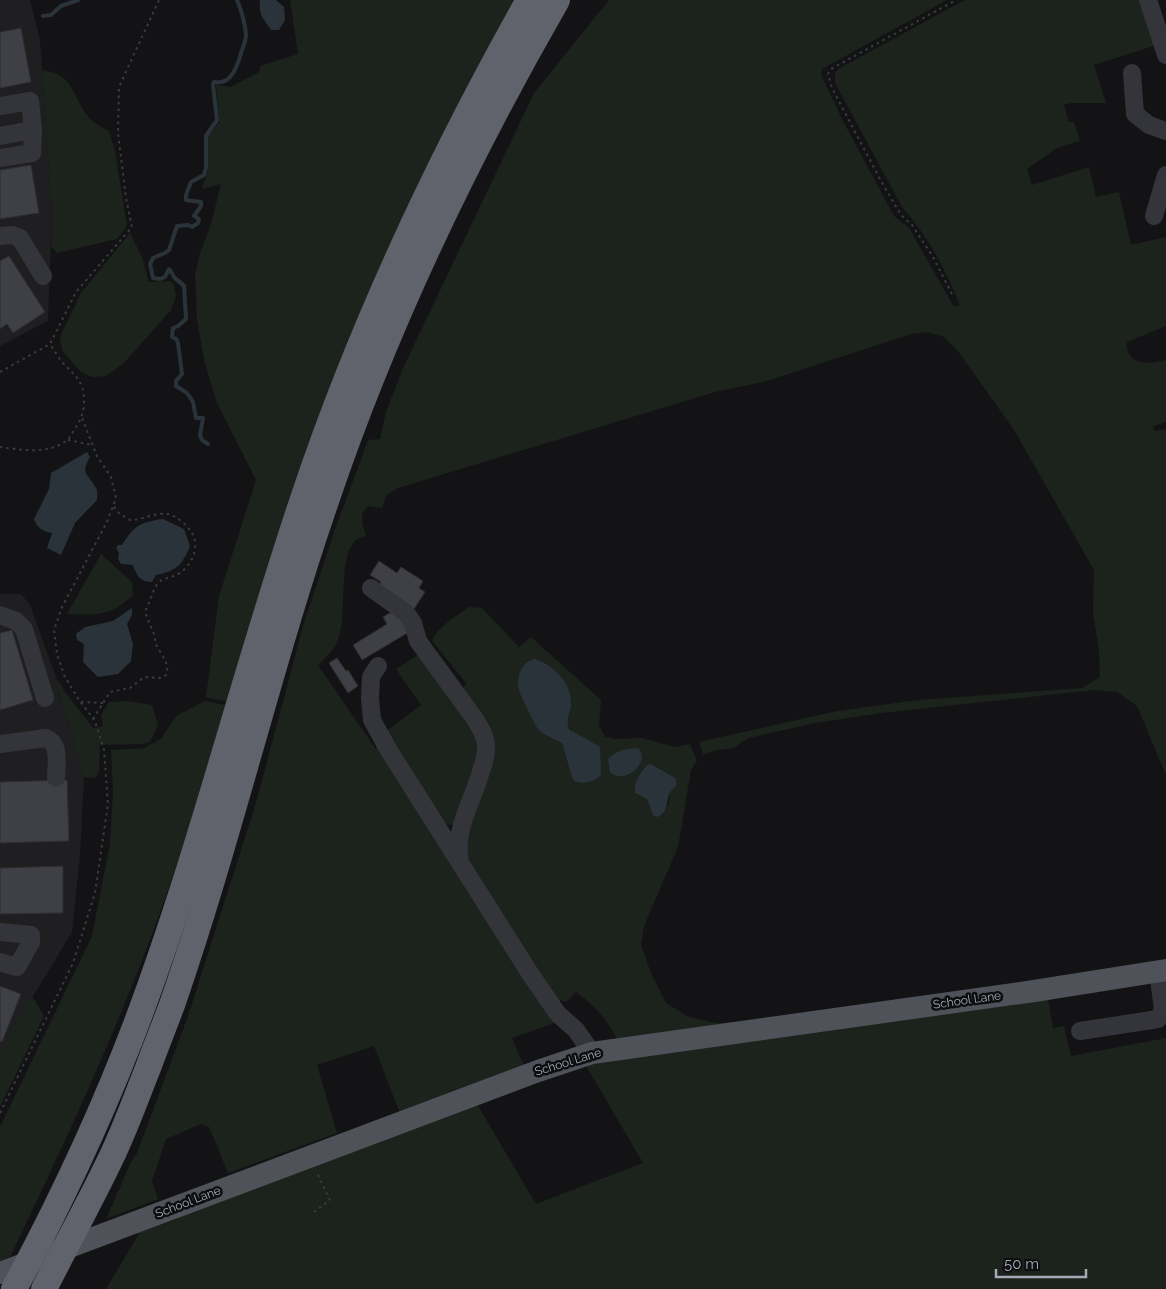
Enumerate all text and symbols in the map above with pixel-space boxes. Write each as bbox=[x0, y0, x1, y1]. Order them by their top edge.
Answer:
street label: School Lane bbox=[932, 988, 1002, 1012]
street label: School Lane bbox=[533, 1045, 603, 1079]
street label: School Lane bbox=[153, 1183, 223, 1221]
scale bar bbox=[996, 1246, 1086, 1278]
text: 50 m bbox=[1004, 1255, 1039, 1273]

